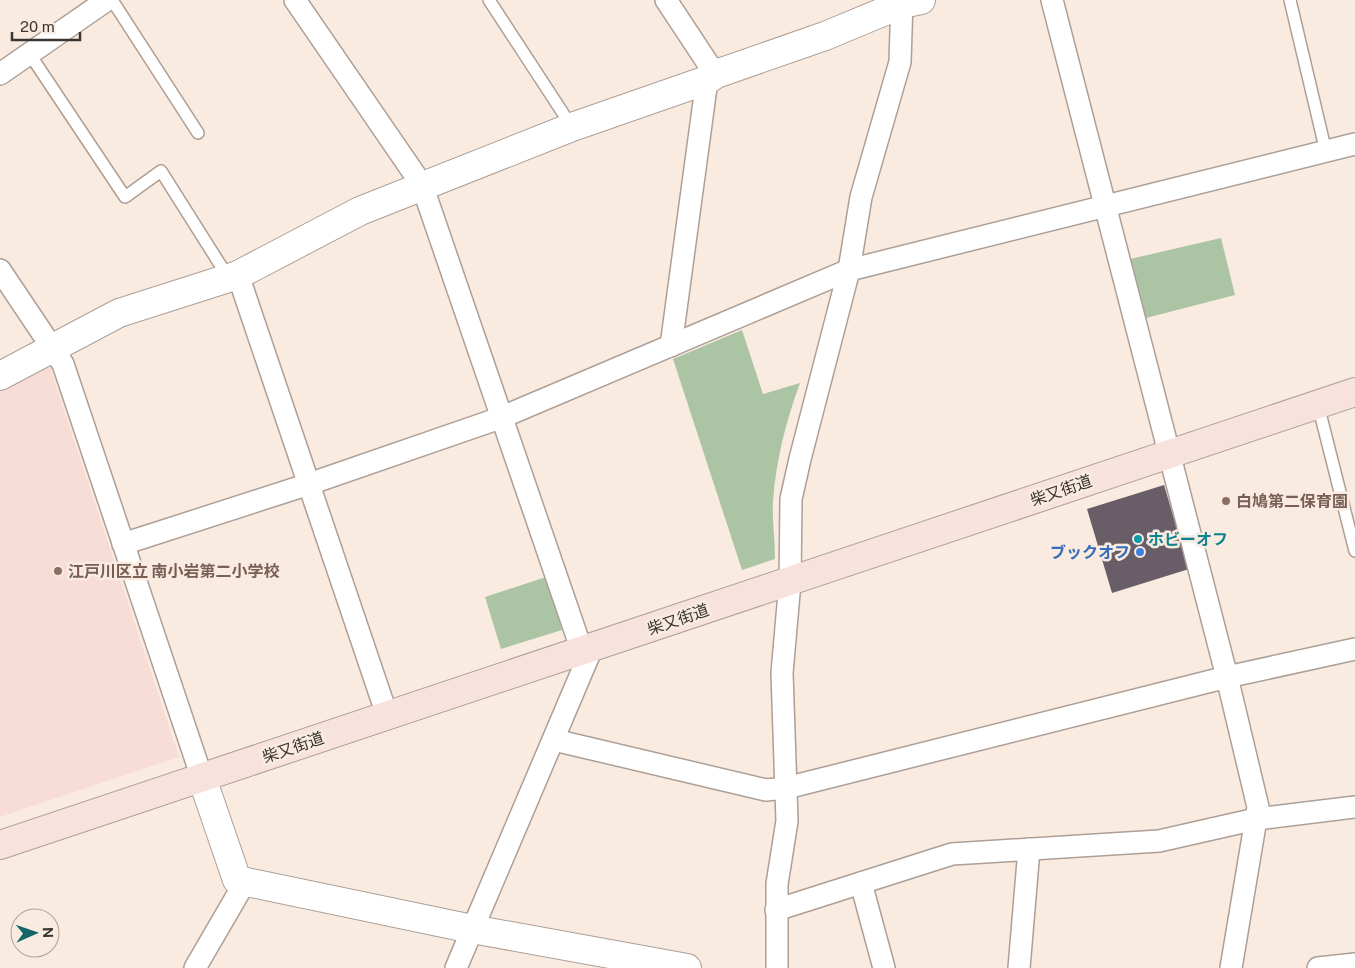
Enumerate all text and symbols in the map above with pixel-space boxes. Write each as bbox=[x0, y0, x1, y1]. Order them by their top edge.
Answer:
scale bar bbox=[12, 10, 80, 42]
text: 20 m bbox=[20, 18, 55, 35]
street label: 柴又街道 bbox=[1028, 471, 1095, 510]
place label: 白鳩第二保育園 bbox=[1236, 492, 1348, 511]
marker: 白鳩第二保育園 bbox=[1220, 495, 1232, 507]
place label: ホビーオフ bbox=[1148, 530, 1228, 549]
marker: ホビーオフ bbox=[1132, 533, 1144, 545]
place label: ブックオフ bbox=[1050, 543, 1130, 562]
marker: ブックオフ bbox=[1134, 546, 1146, 558]
place label: 江戸川区立 南小岩第二小学校 bbox=[68, 562, 280, 581]
marker: 江戸川区立 南小岩第二小学校 bbox=[52, 565, 64, 577]
street label: 柴又街道 bbox=[645, 600, 712, 639]
street label: 柴又街道 bbox=[260, 728, 327, 767]
north arrow bbox=[10, 908, 60, 958]
text: N bbox=[40, 927, 56, 938]

